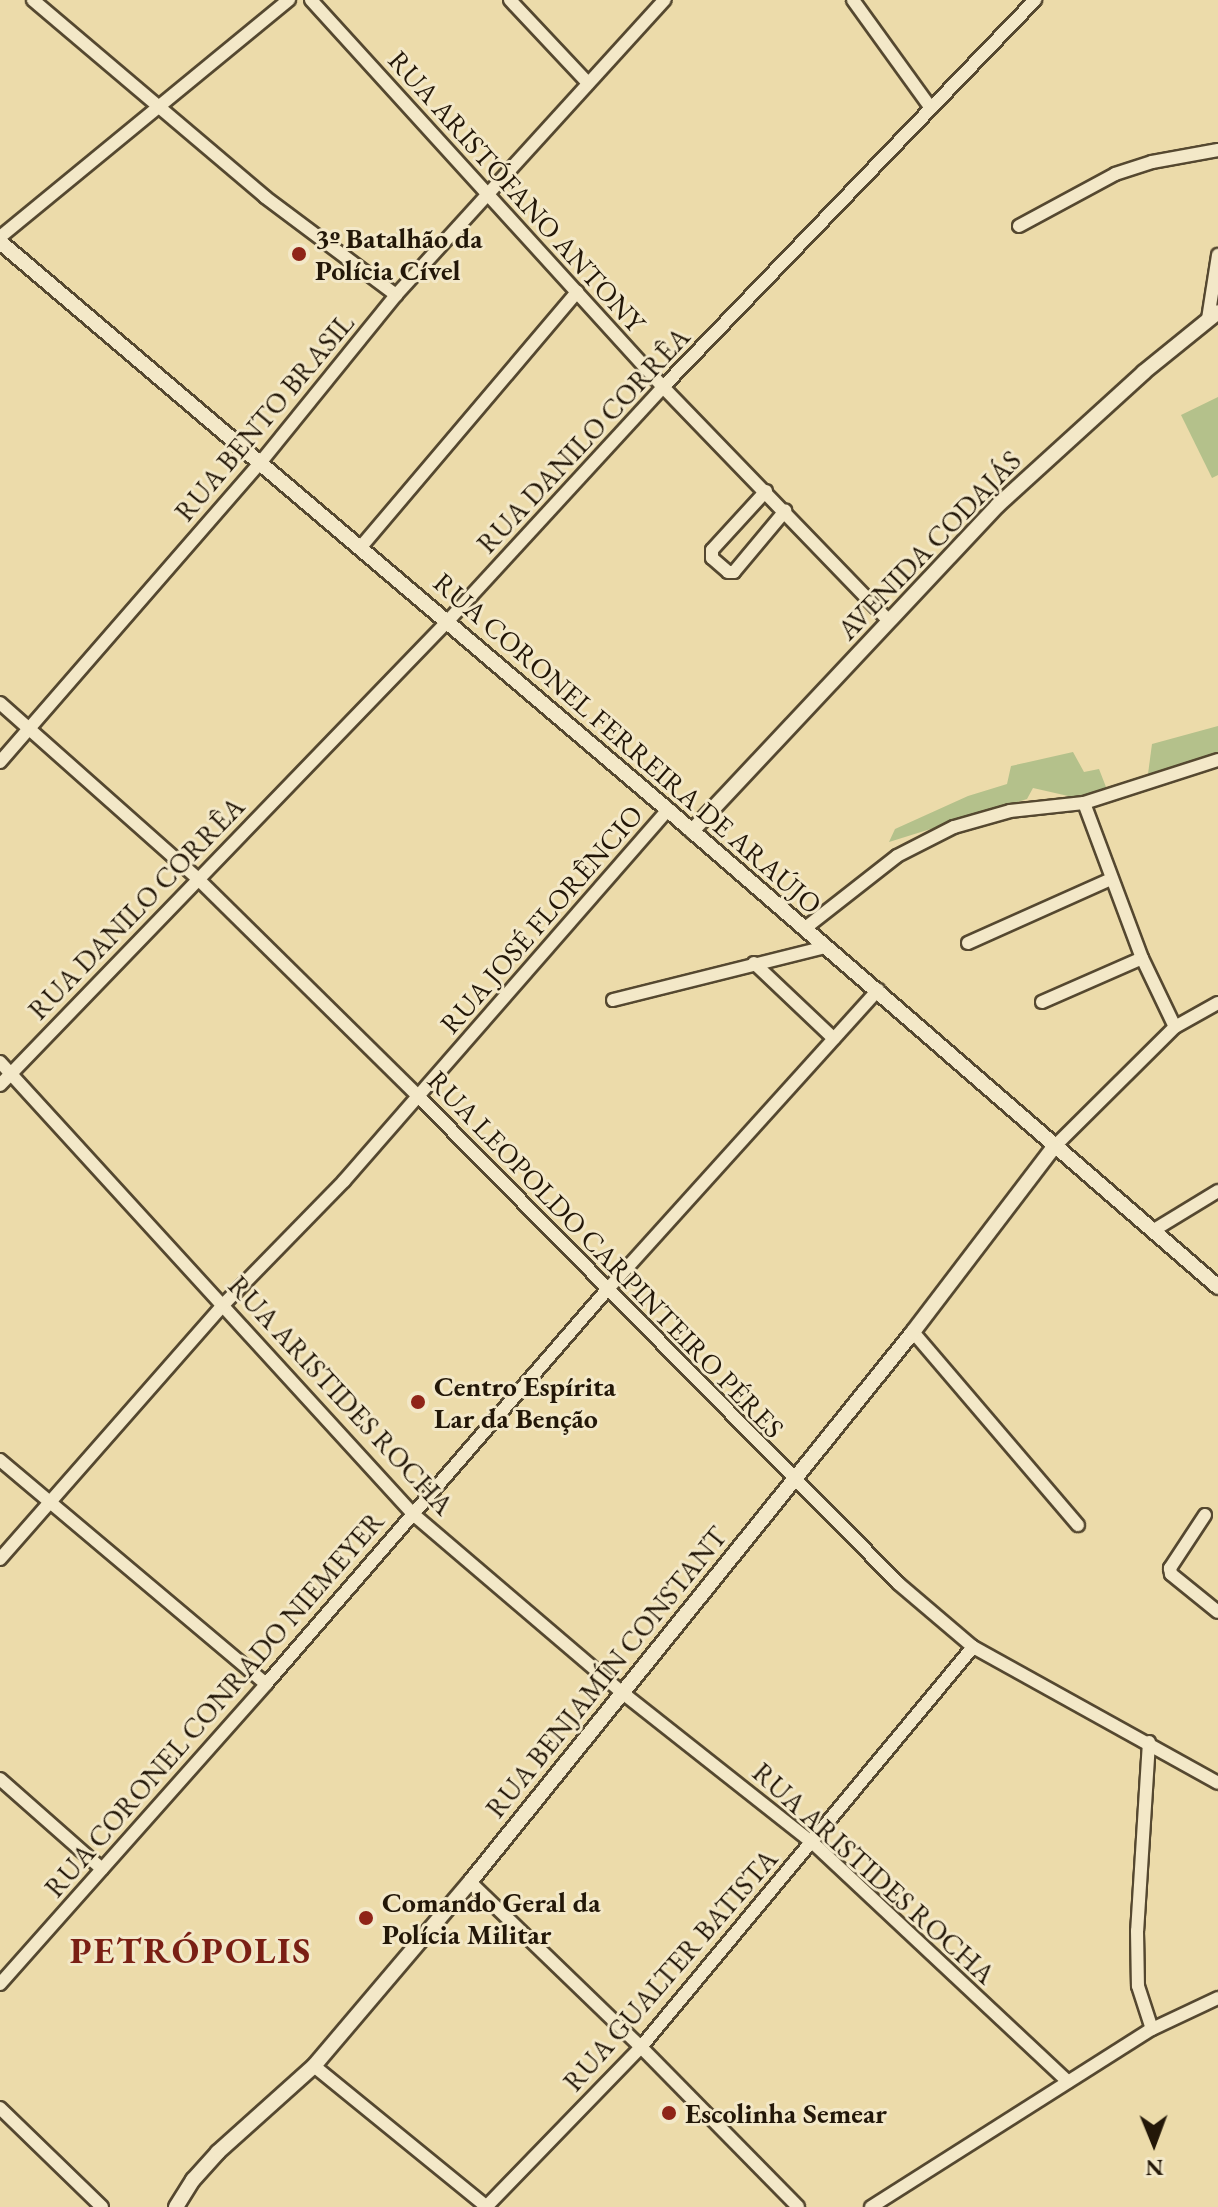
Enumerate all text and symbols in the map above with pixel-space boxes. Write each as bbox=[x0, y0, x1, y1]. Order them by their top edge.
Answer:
street label: RUA ARISTÓFANO ANTONY bbox=[382, 43, 652, 339]
place label: 3º Batalhão da Polícia Cível bbox=[315, 221, 483, 287]
marker: 3º Batalhão da Polícia Cível bbox=[290, 245, 308, 263]
street label: RUA BENTO BRASIL bbox=[167, 306, 361, 528]
street label: RUA DANILO CORRÊA bbox=[470, 320, 696, 560]
street label: AVENIDA CODAJÁS bbox=[830, 443, 1028, 647]
street label: RUA CORONEL FERREIRA DE ARAÚJO bbox=[427, 565, 829, 921]
street label: RUA DANILO CORRÊA bbox=[21, 790, 251, 1026]
street label: RUA JOSÉ FLORÊNCIO bbox=[433, 798, 649, 1040]
street label: RUA LEOPOLDO CARPINTEIRO PÉRES bbox=[421, 1063, 791, 1445]
street label: RUA ARISTIDES ROCHA bbox=[221, 1269, 461, 1521]
place label: Centro Espírita Lar da Benção bbox=[434, 1369, 616, 1435]
marker: Centro Espírita Lar da Benção bbox=[409, 1393, 427, 1411]
street label: RUA CORONEL CONRADO NIEMEYER bbox=[37, 1504, 391, 1904]
street label: RUA BENJAMÍN CONSTANT bbox=[478, 1520, 734, 1824]
street label: RUA ARISTIDES ROCHA bbox=[746, 1755, 1002, 1991]
street label: RUA GUALTER BATISTA bbox=[556, 1842, 784, 2098]
place label: Comando Geral da Polícia Militar bbox=[382, 1885, 600, 1951]
marker: Comando Geral da Polícia Militar bbox=[357, 1909, 375, 1927]
district label: PETRÓPOLIS bbox=[70, 1929, 312, 1973]
place label: Escolinha Semear bbox=[685, 2096, 887, 2130]
north arrow bbox=[1114, 2103, 1194, 2183]
marker: Escolinha Semear bbox=[660, 2104, 678, 2122]
text: N bbox=[1145, 2153, 1164, 2182]

